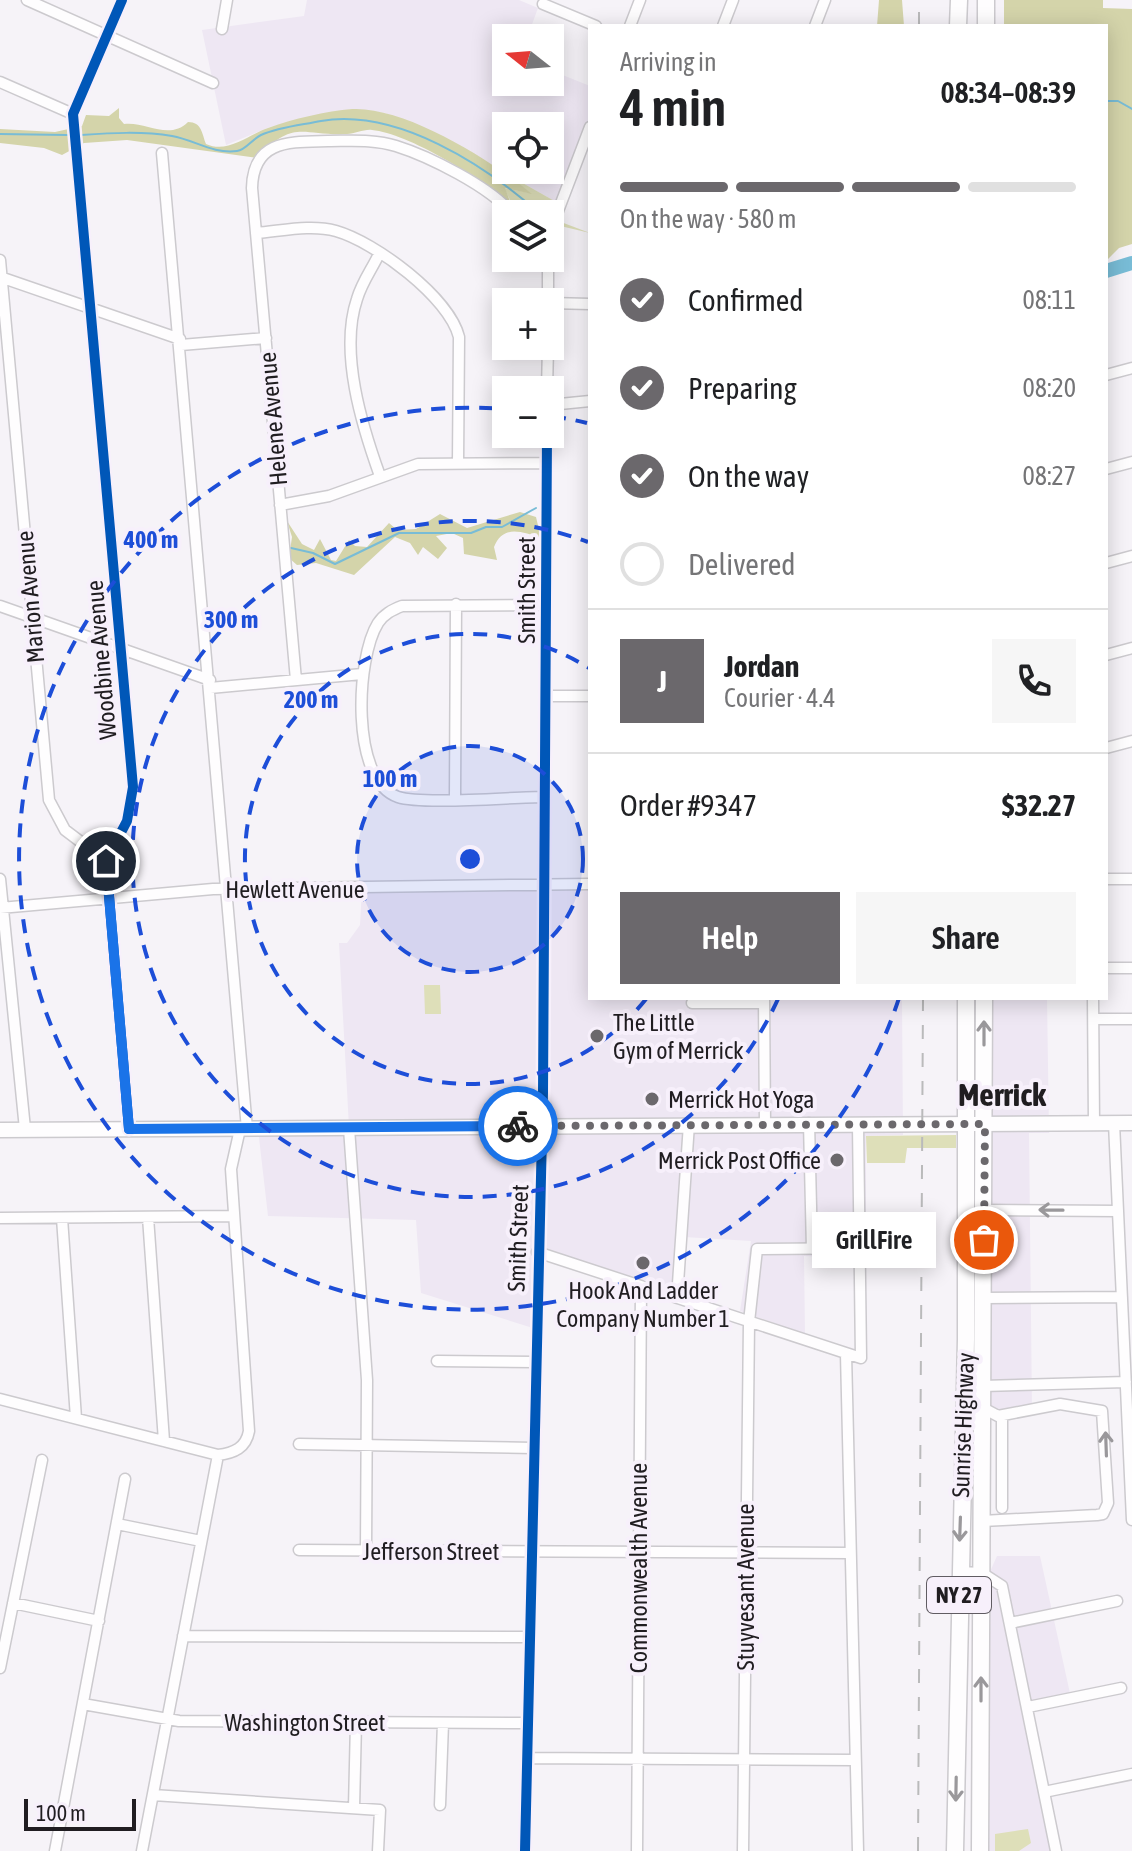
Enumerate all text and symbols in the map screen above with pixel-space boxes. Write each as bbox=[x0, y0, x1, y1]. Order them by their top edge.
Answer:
north arrow bbox=[492, 24, 564, 96]
map controls bbox=[492, 24, 564, 448]
text: Arriving in bbox=[620, 47, 717, 77]
text: 08:34–08:39 bbox=[941, 75, 1076, 109]
text: 4 min bbox=[620, 77, 726, 137]
button: locate bbox=[492, 112, 564, 184]
button: layers bbox=[492, 200, 564, 272]
text: On the way · 580 m bbox=[620, 204, 797, 234]
icon: check bbox=[620, 278, 664, 322]
text: Confirmed bbox=[688, 283, 803, 317]
text: 08:11 bbox=[1022, 285, 1076, 315]
button: + bbox=[492, 288, 564, 360]
street label: Helene Avenue bbox=[254, 351, 292, 487]
icon: check bbox=[620, 366, 664, 410]
text: Preparing bbox=[688, 371, 797, 405]
text: 08:20 bbox=[1022, 373, 1076, 403]
button: − bbox=[492, 376, 564, 448]
icon: check bbox=[620, 454, 664, 498]
text: On the way bbox=[688, 459, 809, 493]
text: 08:27 bbox=[1022, 461, 1076, 491]
text: 400 m bbox=[123, 526, 178, 553]
street label: Marion Avenue bbox=[11, 530, 49, 664]
street label: Smith Street bbox=[513, 536, 540, 644]
text: Delivered bbox=[688, 547, 796, 581]
street label: Woodbine Avenue bbox=[81, 579, 121, 741]
text: 300 m bbox=[204, 606, 258, 633]
button: phone bbox=[992, 639, 1076, 723]
text: Jordan bbox=[724, 649, 799, 683]
text: J bbox=[657, 664, 667, 698]
text: Courier · 4.4 bbox=[724, 683, 835, 713]
text: 200 m bbox=[284, 686, 338, 713]
text: 100 m bbox=[363, 765, 417, 792]
text: Order #9347 bbox=[620, 788, 757, 822]
text: $32.27 bbox=[1002, 788, 1076, 822]
pin bbox=[72, 827, 140, 895]
icon: home bbox=[84, 839, 128, 883]
centre of rings bbox=[456, 845, 484, 873]
street label: Hewlett Avenue bbox=[225, 876, 365, 903]
button: Help bbox=[620, 892, 840, 984]
button: Share bbox=[856, 892, 1076, 984]
place label: The Little Gym of Merrick bbox=[613, 1009, 744, 1064]
one-way arrow bbox=[976, 1020, 992, 1047]
marker: The Little Gym of Merrick bbox=[588, 1027, 606, 1045]
district label: Merrick bbox=[958, 1076, 1047, 1113]
courier bbox=[478, 1086, 558, 1166]
place label: Merrick Hot Yoga bbox=[668, 1086, 814, 1113]
marker: Merrick Hot Yoga bbox=[643, 1090, 661, 1108]
icon: bike bbox=[496, 1104, 540, 1148]
place label: Merrick Post Office bbox=[658, 1147, 821, 1174]
marker: Merrick Post Office bbox=[828, 1151, 846, 1169]
street label: Smith Street bbox=[503, 1184, 533, 1292]
one-way arrow bbox=[1038, 1203, 1065, 1218]
pin bbox=[950, 1206, 1018, 1274]
callout: GrillFire bbox=[812, 1212, 936, 1268]
icon: bag bbox=[962, 1218, 1006, 1262]
text: GrillFire bbox=[835, 1225, 913, 1255]
marker: Hook And Ladder Company Number 1 bbox=[634, 1254, 652, 1272]
place label: Hook And Ladder Company Number 1 bbox=[556, 1277, 730, 1332]
street label: Sunrise Highway bbox=[947, 1352, 979, 1498]
one-way arrow bbox=[1098, 1431, 1113, 1458]
street label: Commonwealth Avenue bbox=[625, 1463, 652, 1673]
street label: Stuyvesant Avenue bbox=[732, 1504, 759, 1670]
one-way arrow bbox=[953, 1515, 968, 1542]
street label: Jefferson Street bbox=[363, 1538, 500, 1565]
road number: NY 27 bbox=[927, 1577, 991, 1613]
one-way arrow bbox=[973, 1676, 989, 1703]
street label: Washington Street bbox=[225, 1709, 386, 1736]
one-way arrow bbox=[948, 1775, 964, 1802]
scale bar bbox=[24, 1795, 136, 1831]
text: 100 m bbox=[36, 1800, 86, 1826]

